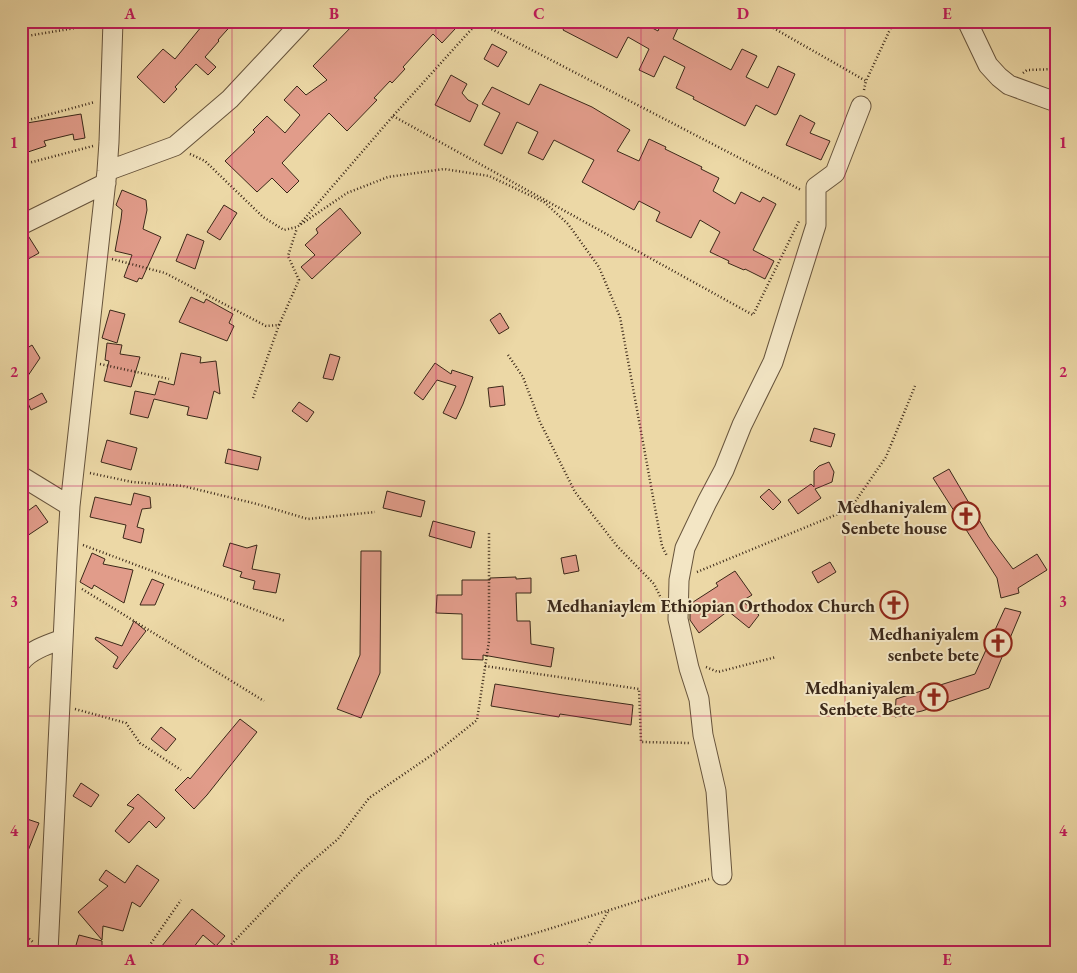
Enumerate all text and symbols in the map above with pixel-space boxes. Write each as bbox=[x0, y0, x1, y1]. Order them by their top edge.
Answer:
text: A bbox=[123, 3, 136, 24]
text: B bbox=[329, 3, 339, 24]
text: C bbox=[533, 3, 545, 24]
text: D bbox=[737, 3, 749, 24]
text: E bbox=[942, 3, 952, 24]
text: 1 bbox=[10, 132, 18, 153]
text: 1 bbox=[1059, 132, 1067, 153]
text: 2 bbox=[10, 361, 19, 382]
text: 2 bbox=[1059, 361, 1068, 382]
place label: Medhaniyalem Senbete house bbox=[837, 495, 947, 539]
church icon: Medhaniyalem Senbete house bbox=[951, 501, 981, 531]
church icon: Medhaniaylem Ethiopian Orthodox Church bbox=[879, 590, 909, 620]
text: 3 bbox=[10, 591, 18, 612]
text: 3 bbox=[1059, 591, 1067, 612]
place label: Medhaniaylem Ethiopian Orthodox Church bbox=[546, 594, 875, 617]
place label: Medhaniyalem senbete bete bbox=[869, 622, 979, 666]
church icon: Medhaniyalem senbete bete bbox=[983, 628, 1013, 658]
place label: Medhaniyalem Senbete Bete bbox=[805, 676, 915, 720]
church icon: Medhaniyalem Senbete Bete bbox=[919, 682, 949, 712]
text: 4 bbox=[10, 820, 19, 841]
text: 4 bbox=[1059, 820, 1068, 841]
text: A bbox=[123, 949, 136, 970]
text: B bbox=[329, 949, 339, 970]
text: C bbox=[533, 949, 545, 970]
text: D bbox=[737, 949, 749, 970]
text: E bbox=[942, 949, 952, 970]

